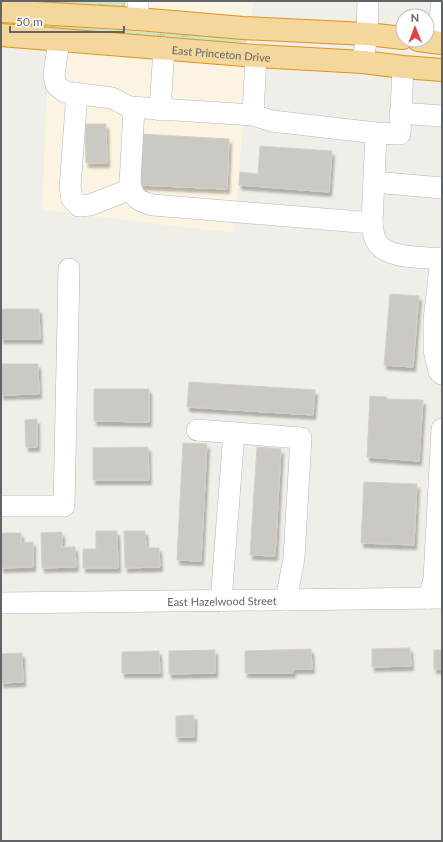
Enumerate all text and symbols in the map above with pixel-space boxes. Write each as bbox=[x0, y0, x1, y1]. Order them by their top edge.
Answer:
scale bar bbox=[10, 8, 124, 34]
north arrow bbox=[395, 8, 435, 48]
text: N bbox=[410, 11, 419, 24]
text: 50 m bbox=[16, 14, 43, 29]
street label: East Princeton Drive bbox=[171, 43, 271, 63]
street label: East Hazelwood Street bbox=[167, 593, 277, 608]

